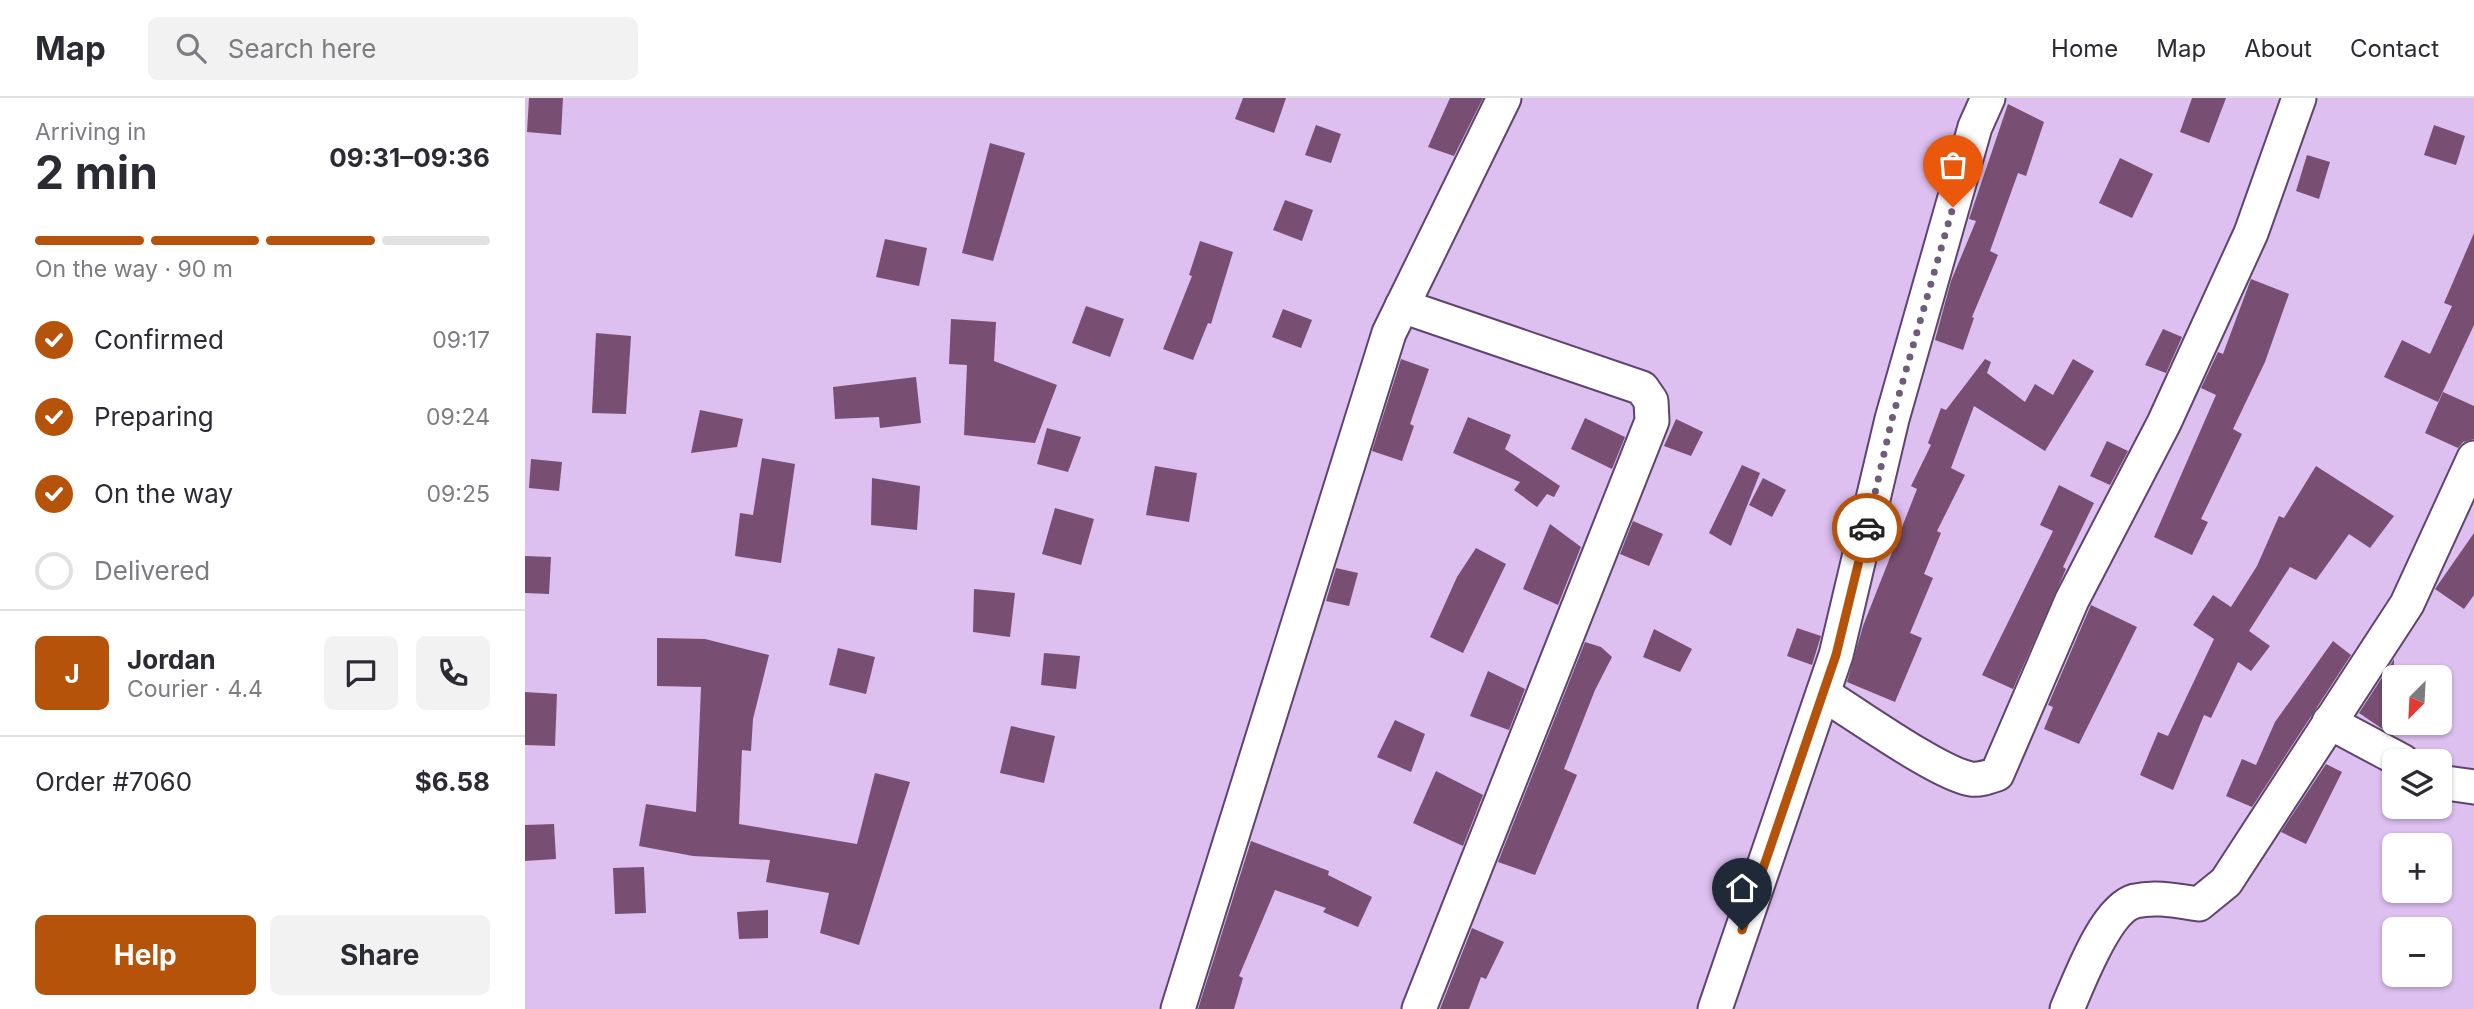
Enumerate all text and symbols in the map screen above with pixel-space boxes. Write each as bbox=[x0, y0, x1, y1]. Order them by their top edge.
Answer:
search box bbox=[148, 17, 638, 80]
text: Map bbox=[35, 28, 106, 68]
icon: search bbox=[172, 29, 210, 67]
text: Search here bbox=[228, 33, 376, 64]
text: Home bbox=[2051, 34, 2118, 63]
text: Map bbox=[2156, 34, 2206, 63]
text: About bbox=[2244, 34, 2312, 63]
text: Contact bbox=[2350, 34, 2439, 63]
text: Arriving in bbox=[35, 118, 146, 146]
pin bbox=[1923, 135, 1983, 207]
text: 09:31–09:36 bbox=[329, 142, 490, 173]
text: 2 min bbox=[35, 144, 158, 200]
icon: bag bbox=[1934, 146, 1972, 184]
text: On the way · 90 m bbox=[35, 255, 233, 283]
icon: check bbox=[35, 321, 73, 359]
text: Confirmed bbox=[94, 324, 224, 355]
text: 09:17 bbox=[432, 326, 490, 354]
icon: check bbox=[35, 398, 73, 436]
text: Preparing bbox=[94, 401, 214, 432]
text: 09:24 bbox=[426, 403, 490, 431]
icon: check bbox=[35, 475, 73, 513]
text: On the way bbox=[94, 478, 233, 509]
text: 09:25 bbox=[427, 480, 490, 508]
courier bbox=[1832, 493, 1902, 563]
icon: car bbox=[1848, 509, 1886, 547]
text: Delivered bbox=[94, 555, 210, 586]
button: chat bbox=[324, 636, 398, 710]
button: phone bbox=[416, 636, 490, 710]
text: Jordan bbox=[127, 644, 216, 675]
text: J bbox=[64, 658, 80, 689]
north arrow bbox=[2382, 665, 2452, 735]
map controls bbox=[2382, 665, 2452, 987]
text: Courier · 4.4 bbox=[127, 675, 263, 703]
button: layers bbox=[2382, 749, 2452, 819]
text: Order #7060 bbox=[35, 766, 192, 797]
text: $6.58 bbox=[415, 766, 490, 797]
button: + bbox=[2382, 833, 2452, 903]
pin bbox=[1712, 858, 1772, 930]
icon: home bbox=[1723, 869, 1761, 907]
button: Help bbox=[35, 915, 256, 995]
button: Share bbox=[270, 915, 490, 995]
button: − bbox=[2382, 917, 2452, 987]

